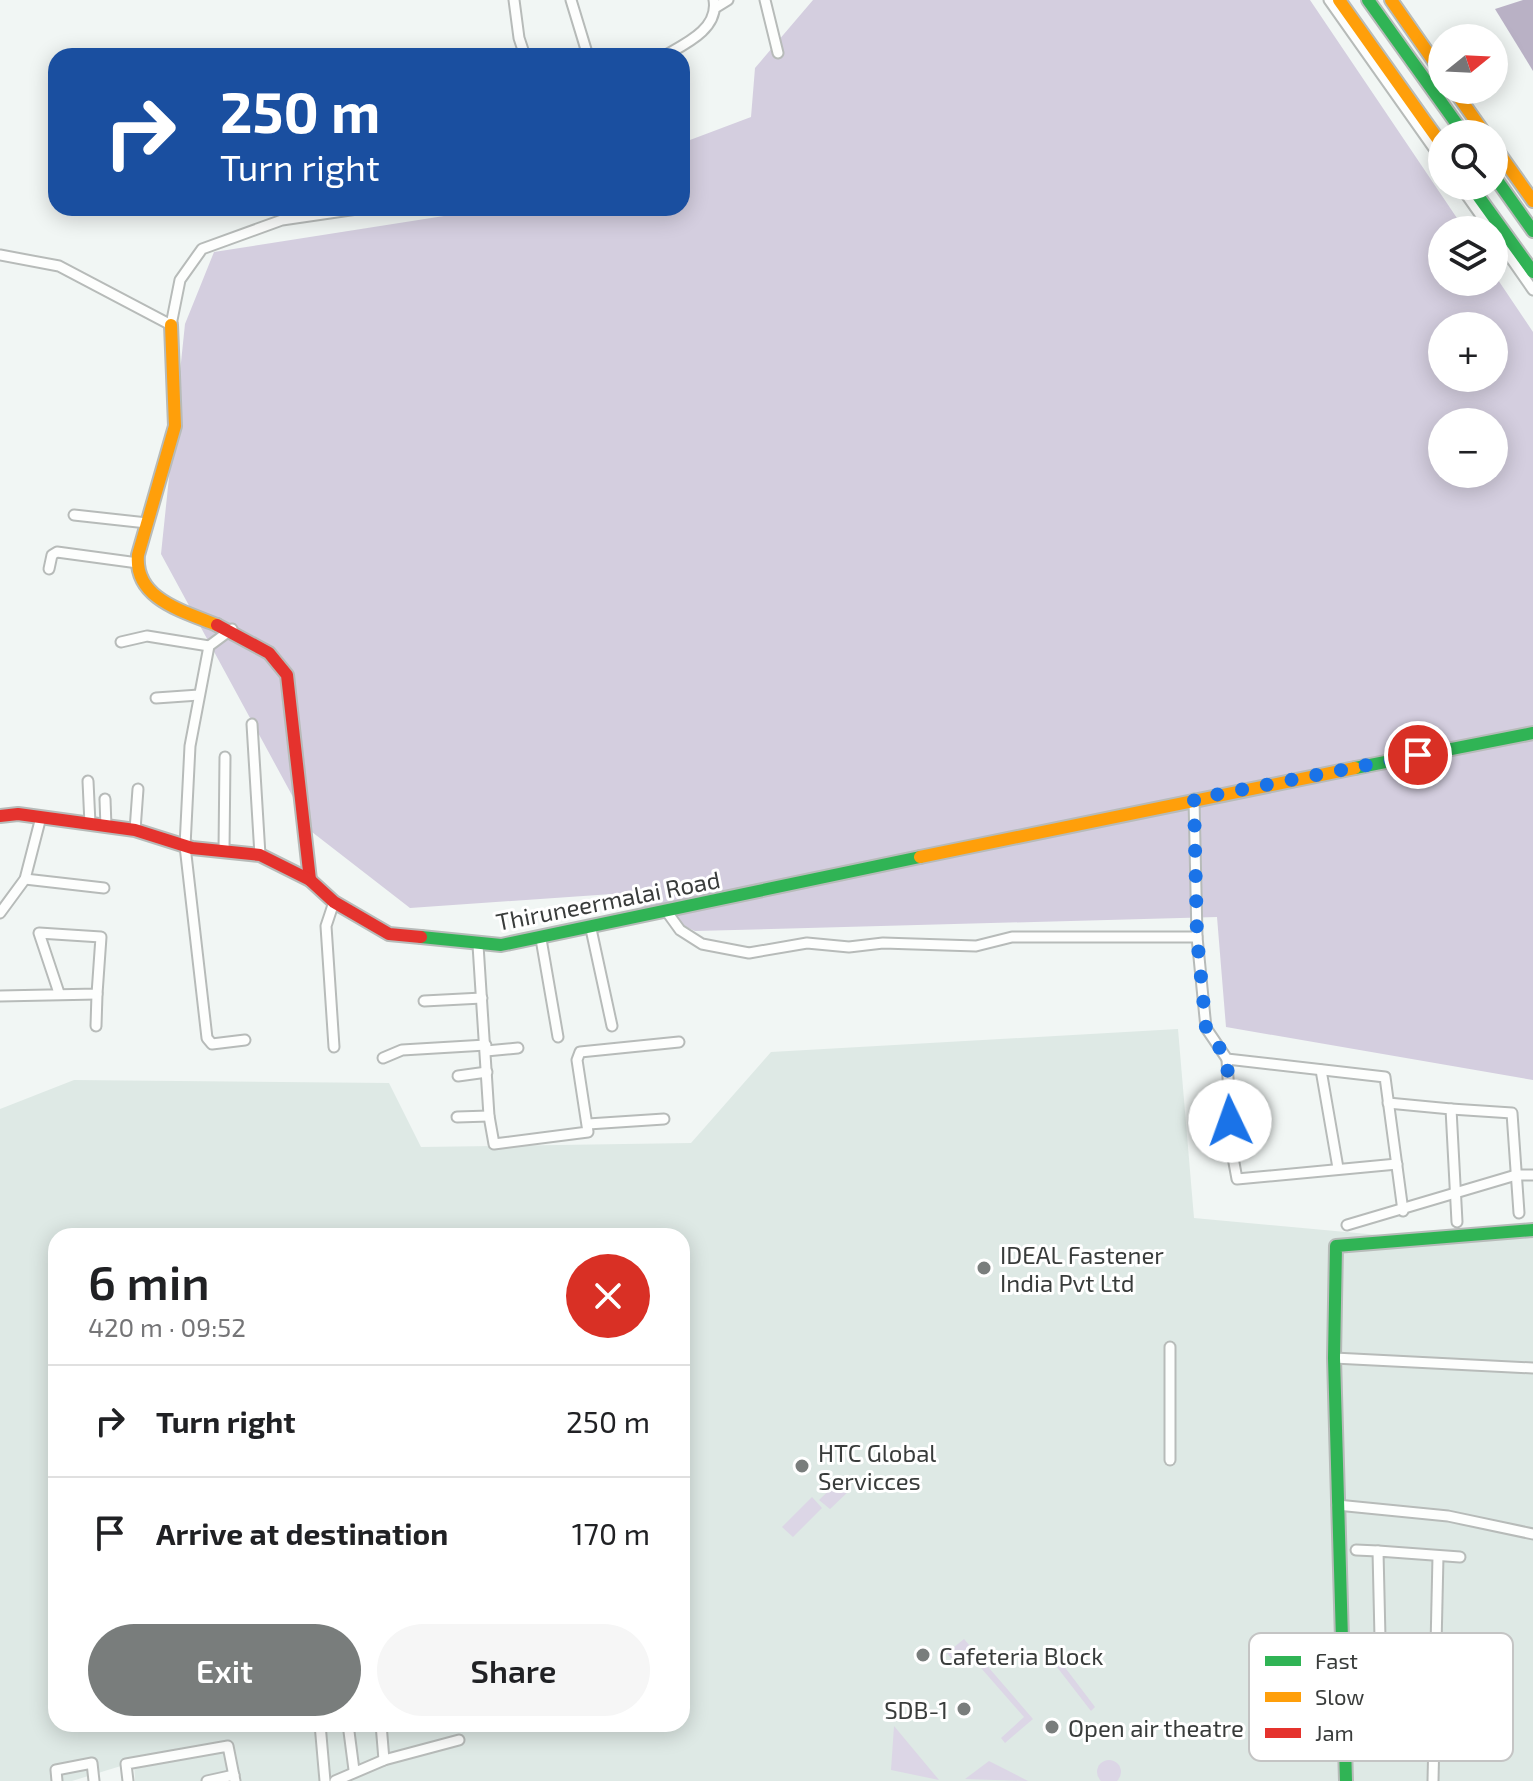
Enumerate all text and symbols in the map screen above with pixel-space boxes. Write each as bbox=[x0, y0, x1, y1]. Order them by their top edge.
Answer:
north arrow bbox=[1428, 24, 1508, 104]
map controls bbox=[1428, 24, 1508, 488]
text: 250 m bbox=[220, 77, 380, 144]
icon: right bbox=[88, 80, 192, 184]
button: search bbox=[1428, 120, 1508, 200]
text: Turn right bbox=[220, 145, 380, 188]
button: layers bbox=[1428, 216, 1508, 296]
button: + bbox=[1428, 312, 1508, 392]
button: − bbox=[1428, 408, 1508, 488]
pin bbox=[1384, 721, 1452, 789]
icon: arrive bbox=[1396, 733, 1440, 777]
street label: Thiruneermalai Road bbox=[494, 864, 722, 936]
position arrow bbox=[1188, 1079, 1272, 1163]
place label: IDEAL Fastener India Pvt Ltd bbox=[1000, 1240, 1164, 1297]
text: 6 min bbox=[88, 1252, 210, 1310]
button: close bbox=[566, 1254, 650, 1338]
marker: IDEAL Fastener India Pvt Ltd bbox=[975, 1259, 993, 1277]
text: 420 m · 09:52 bbox=[88, 1311, 246, 1342]
icon: right bbox=[88, 1399, 132, 1443]
text: Turn right bbox=[156, 1403, 296, 1439]
text: 250 m bbox=[566, 1403, 650, 1439]
place label: HTC Global Servicces bbox=[818, 1438, 937, 1495]
marker: HTC Global Servicces bbox=[793, 1457, 811, 1475]
icon: arrive bbox=[88, 1511, 132, 1555]
text: Arrive at destination bbox=[156, 1515, 448, 1551]
text: 170 m bbox=[572, 1515, 650, 1551]
button: Exit bbox=[88, 1624, 361, 1716]
button: Share bbox=[377, 1624, 650, 1716]
legend bbox=[1249, 1633, 1513, 1761]
place label: Cafeteria Block bbox=[939, 1641, 1103, 1670]
marker: Cafeteria Block bbox=[914, 1646, 932, 1664]
text: Fast bbox=[1315, 1647, 1358, 1673]
text: Slow bbox=[1315, 1683, 1364, 1709]
place label: SDB-1 bbox=[884, 1695, 948, 1724]
marker: SDB-1 bbox=[955, 1700, 973, 1718]
place label: Open air theatre bbox=[1068, 1713, 1244, 1742]
marker: Open air theatre bbox=[1043, 1718, 1061, 1736]
text: Jam bbox=[1315, 1719, 1354, 1745]

